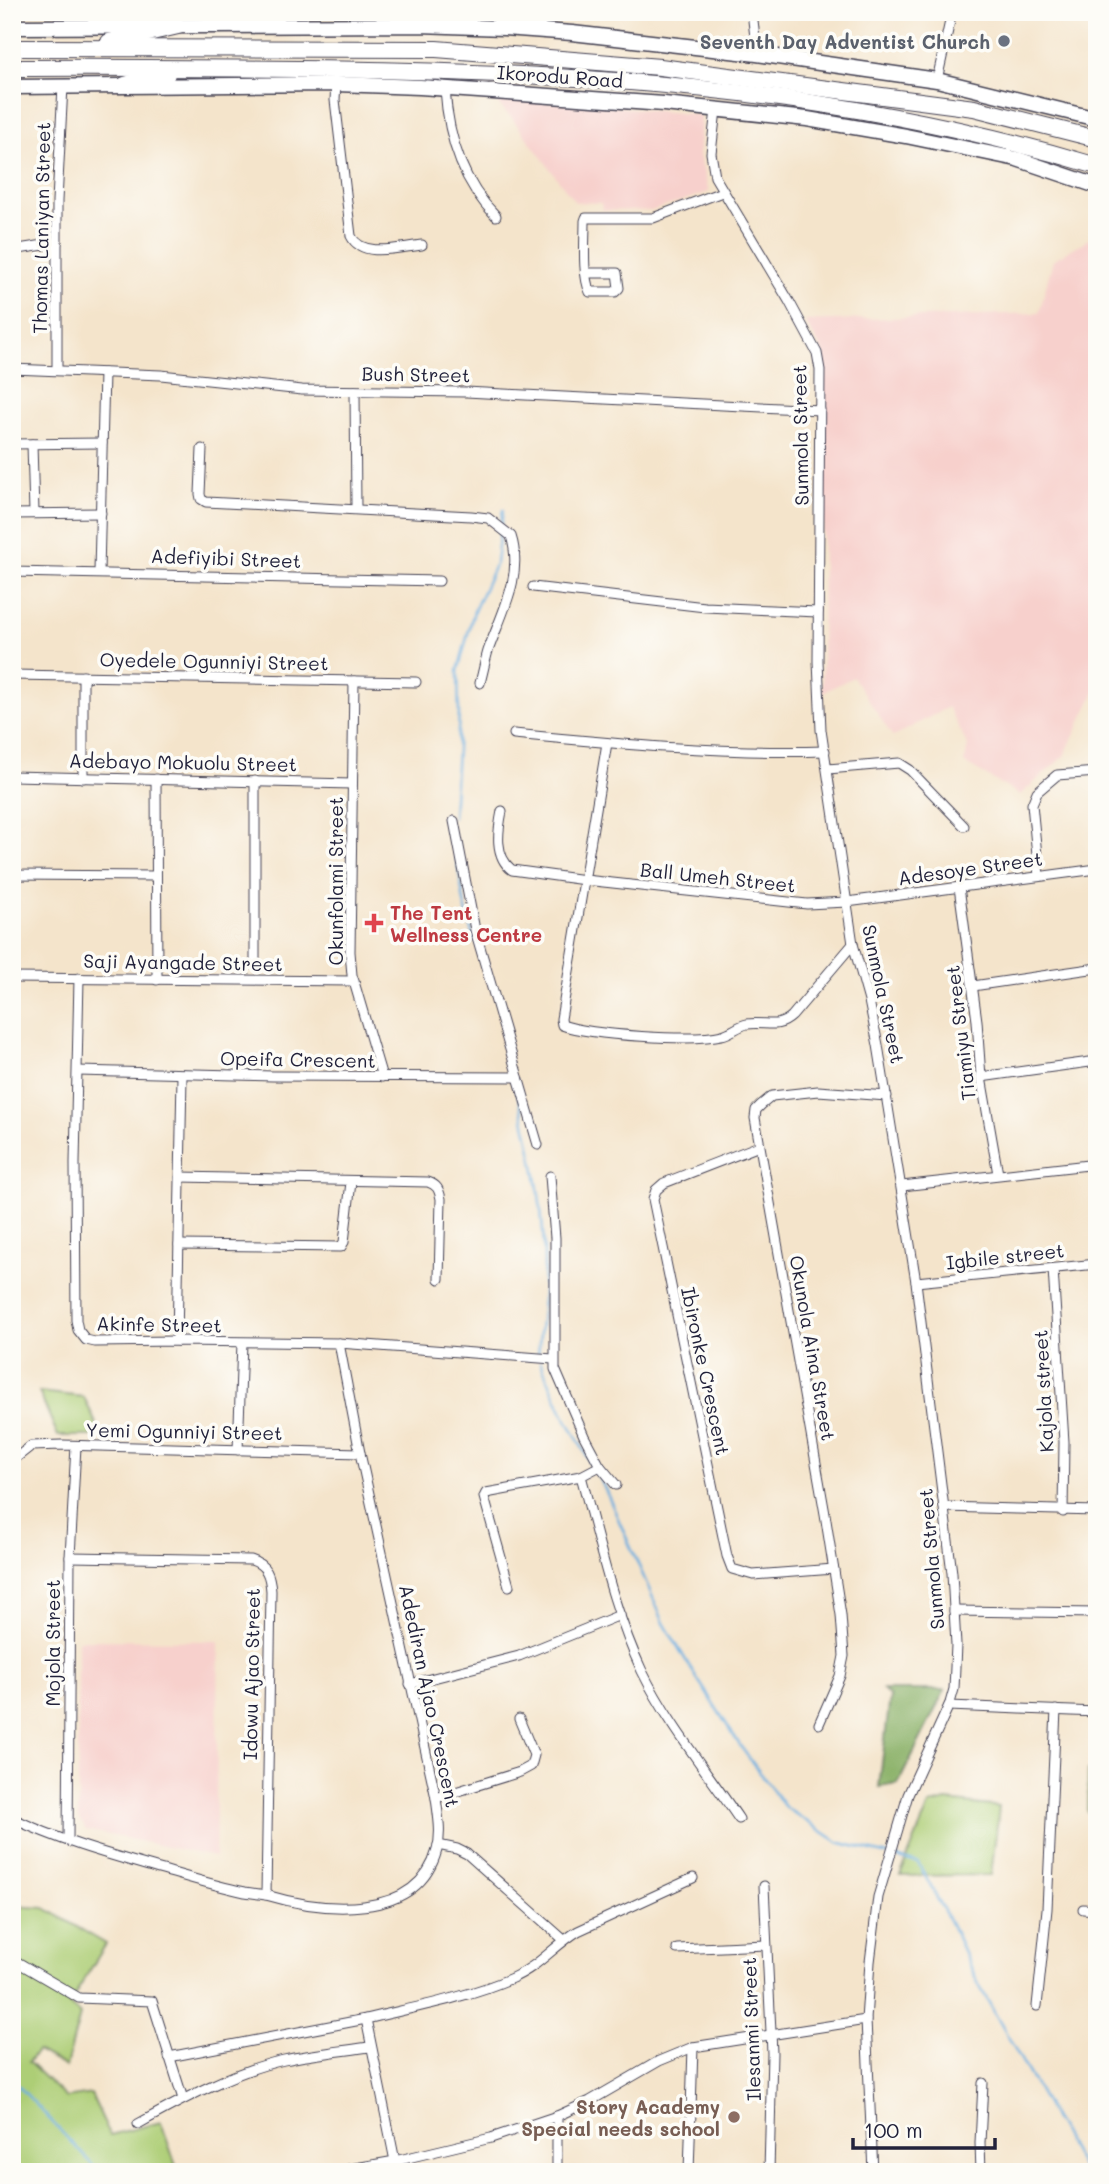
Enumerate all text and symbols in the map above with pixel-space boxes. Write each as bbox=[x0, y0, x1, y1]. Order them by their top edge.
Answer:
place label: Seventh Day Adventist Church bbox=[700, 29, 990, 54]
marker: Seventh Day Adventist Church bbox=[996, 33, 1012, 49]
street label: Ikorodu Road bbox=[496, 59, 624, 93]
street label: Thomas Laniyan Street bbox=[27, 122, 55, 334]
street label: Bush Street bbox=[361, 361, 471, 387]
street label: Sunmola Street bbox=[786, 364, 814, 506]
street label: Adefiyibi Street bbox=[150, 543, 302, 573]
street label: Oyedele Ogunniyi Street bbox=[99, 647, 329, 675]
street label: Adebayo Mokuolu Street bbox=[69, 748, 297, 776]
street label: Okunfolami Street bbox=[323, 797, 348, 965]
street label: Adesoye Street bbox=[896, 845, 1044, 891]
street label: Ball Umeh Street bbox=[639, 856, 797, 898]
place label: The Tent Wellness Centre bbox=[390, 900, 542, 947]
marker: The Tent Wellness Centre bbox=[364, 913, 384, 933]
street label: Sunmola Street bbox=[857, 922, 911, 1066]
street label: Saji Ayangade Street bbox=[83, 948, 283, 976]
street label: Tiamiyu Street bbox=[939, 964, 981, 1102]
street label: Opeifa Crescent bbox=[220, 1045, 376, 1073]
street label: Igbile street bbox=[945, 1237, 1065, 1275]
street label: Okunola Aina Street bbox=[784, 1253, 842, 1443]
street label: Ibironke Crescent bbox=[676, 1285, 736, 1457]
street label: Akinfe Street bbox=[96, 1310, 222, 1338]
street label: Kajola street bbox=[1027, 1329, 1059, 1453]
street label: Yemi Ogunniyi Street bbox=[85, 1417, 283, 1445]
street label: Sunmola Street bbox=[912, 1488, 950, 1630]
street label: Mojola Street bbox=[40, 1579, 65, 1707]
street label: Adediran Ajao Crescent bbox=[394, 1582, 466, 1810]
street label: Idowu Ajao Street bbox=[237, 1588, 265, 1760]
street label: Ilesanmi Street bbox=[736, 1957, 766, 2101]
place label: Story Academy Special needs school bbox=[521, 2094, 720, 2141]
scale bar bbox=[853, 2107, 995, 2151]
marker: Story Academy Special needs school bbox=[726, 2109, 742, 2125]
text: 100 m bbox=[864, 2116, 923, 2143]

